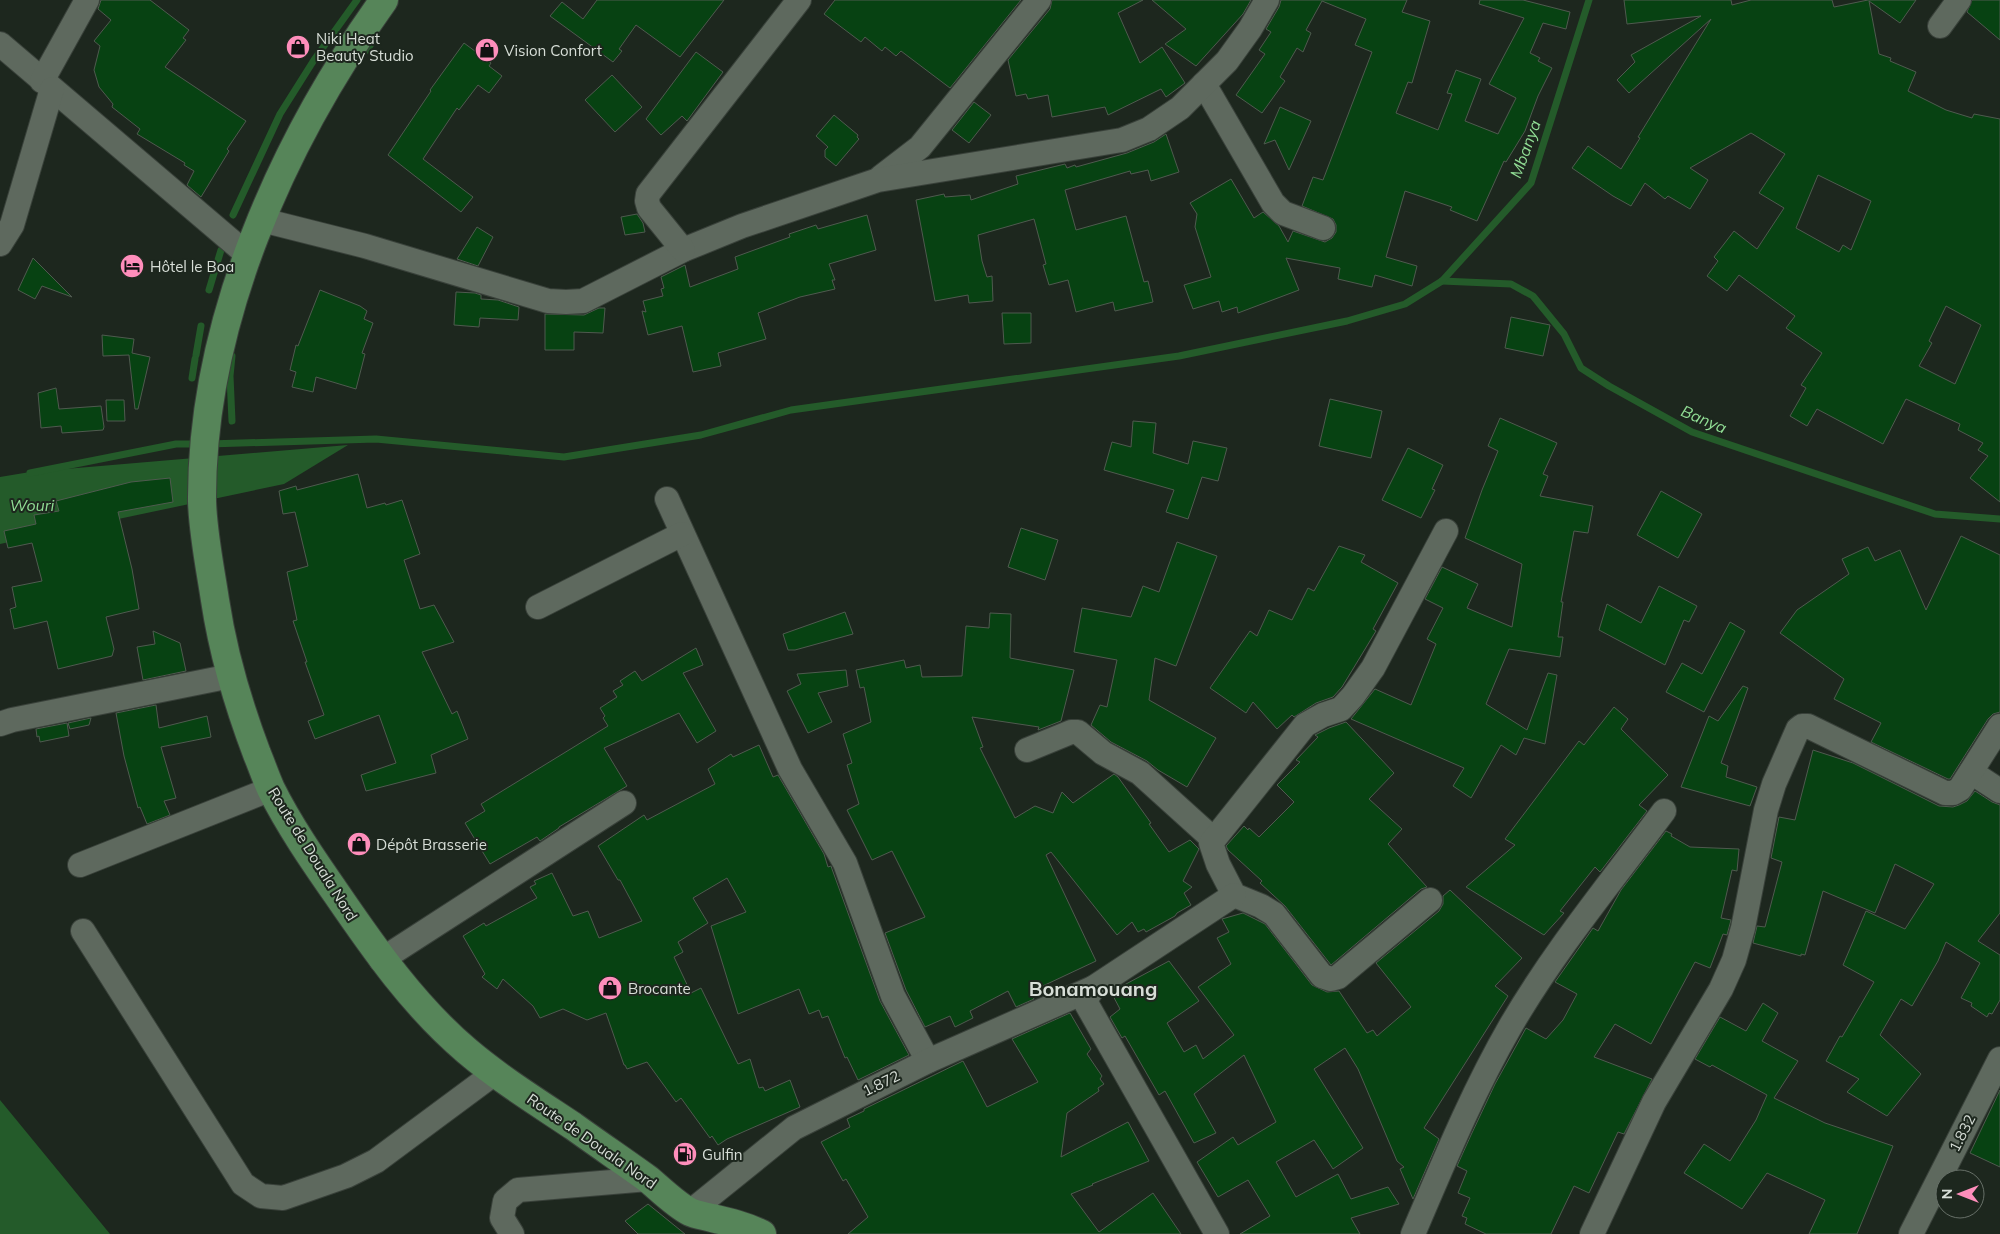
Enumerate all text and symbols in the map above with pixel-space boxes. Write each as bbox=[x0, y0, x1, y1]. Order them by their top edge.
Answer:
place label: Niki Heat Beauty Studio bbox=[316, 29, 414, 65]
shop icon: Niki Heat Beauty Studio bbox=[285, 34, 311, 60]
shop icon: Vision Confort bbox=[474, 37, 500, 63]
place label: Vision Confort bbox=[504, 41, 602, 60]
water label: Mbanya bbox=[1505, 117, 1545, 181]
hotel icon: Hôtel le Boa bbox=[119, 253, 145, 279]
place label: Hôtel le Boa bbox=[150, 257, 234, 276]
water label: Banya bbox=[1678, 400, 1730, 438]
water label: Wouri bbox=[10, 495, 55, 515]
street label: Route de Douala Nord bbox=[264, 784, 362, 924]
shop icon: Dépôt Brasserie bbox=[346, 831, 372, 857]
place label: Dépôt Brasserie bbox=[376, 835, 487, 854]
shop icon: Brocante bbox=[597, 975, 623, 1001]
district label: Bonamouang bbox=[1029, 976, 1157, 1001]
place label: Brocante bbox=[628, 979, 691, 998]
street label: 1.872 bbox=[859, 1066, 903, 1100]
street label: Route de Douala Nord bbox=[524, 1089, 660, 1193]
street label: 1.832 bbox=[1945, 1111, 1979, 1155]
fuel station icon: Gulfin bbox=[672, 1141, 698, 1167]
place label: Gulfin bbox=[702, 1145, 743, 1164]
north arrow bbox=[1935, 1169, 1985, 1219]
text: N bbox=[1938, 1189, 1956, 1199]

